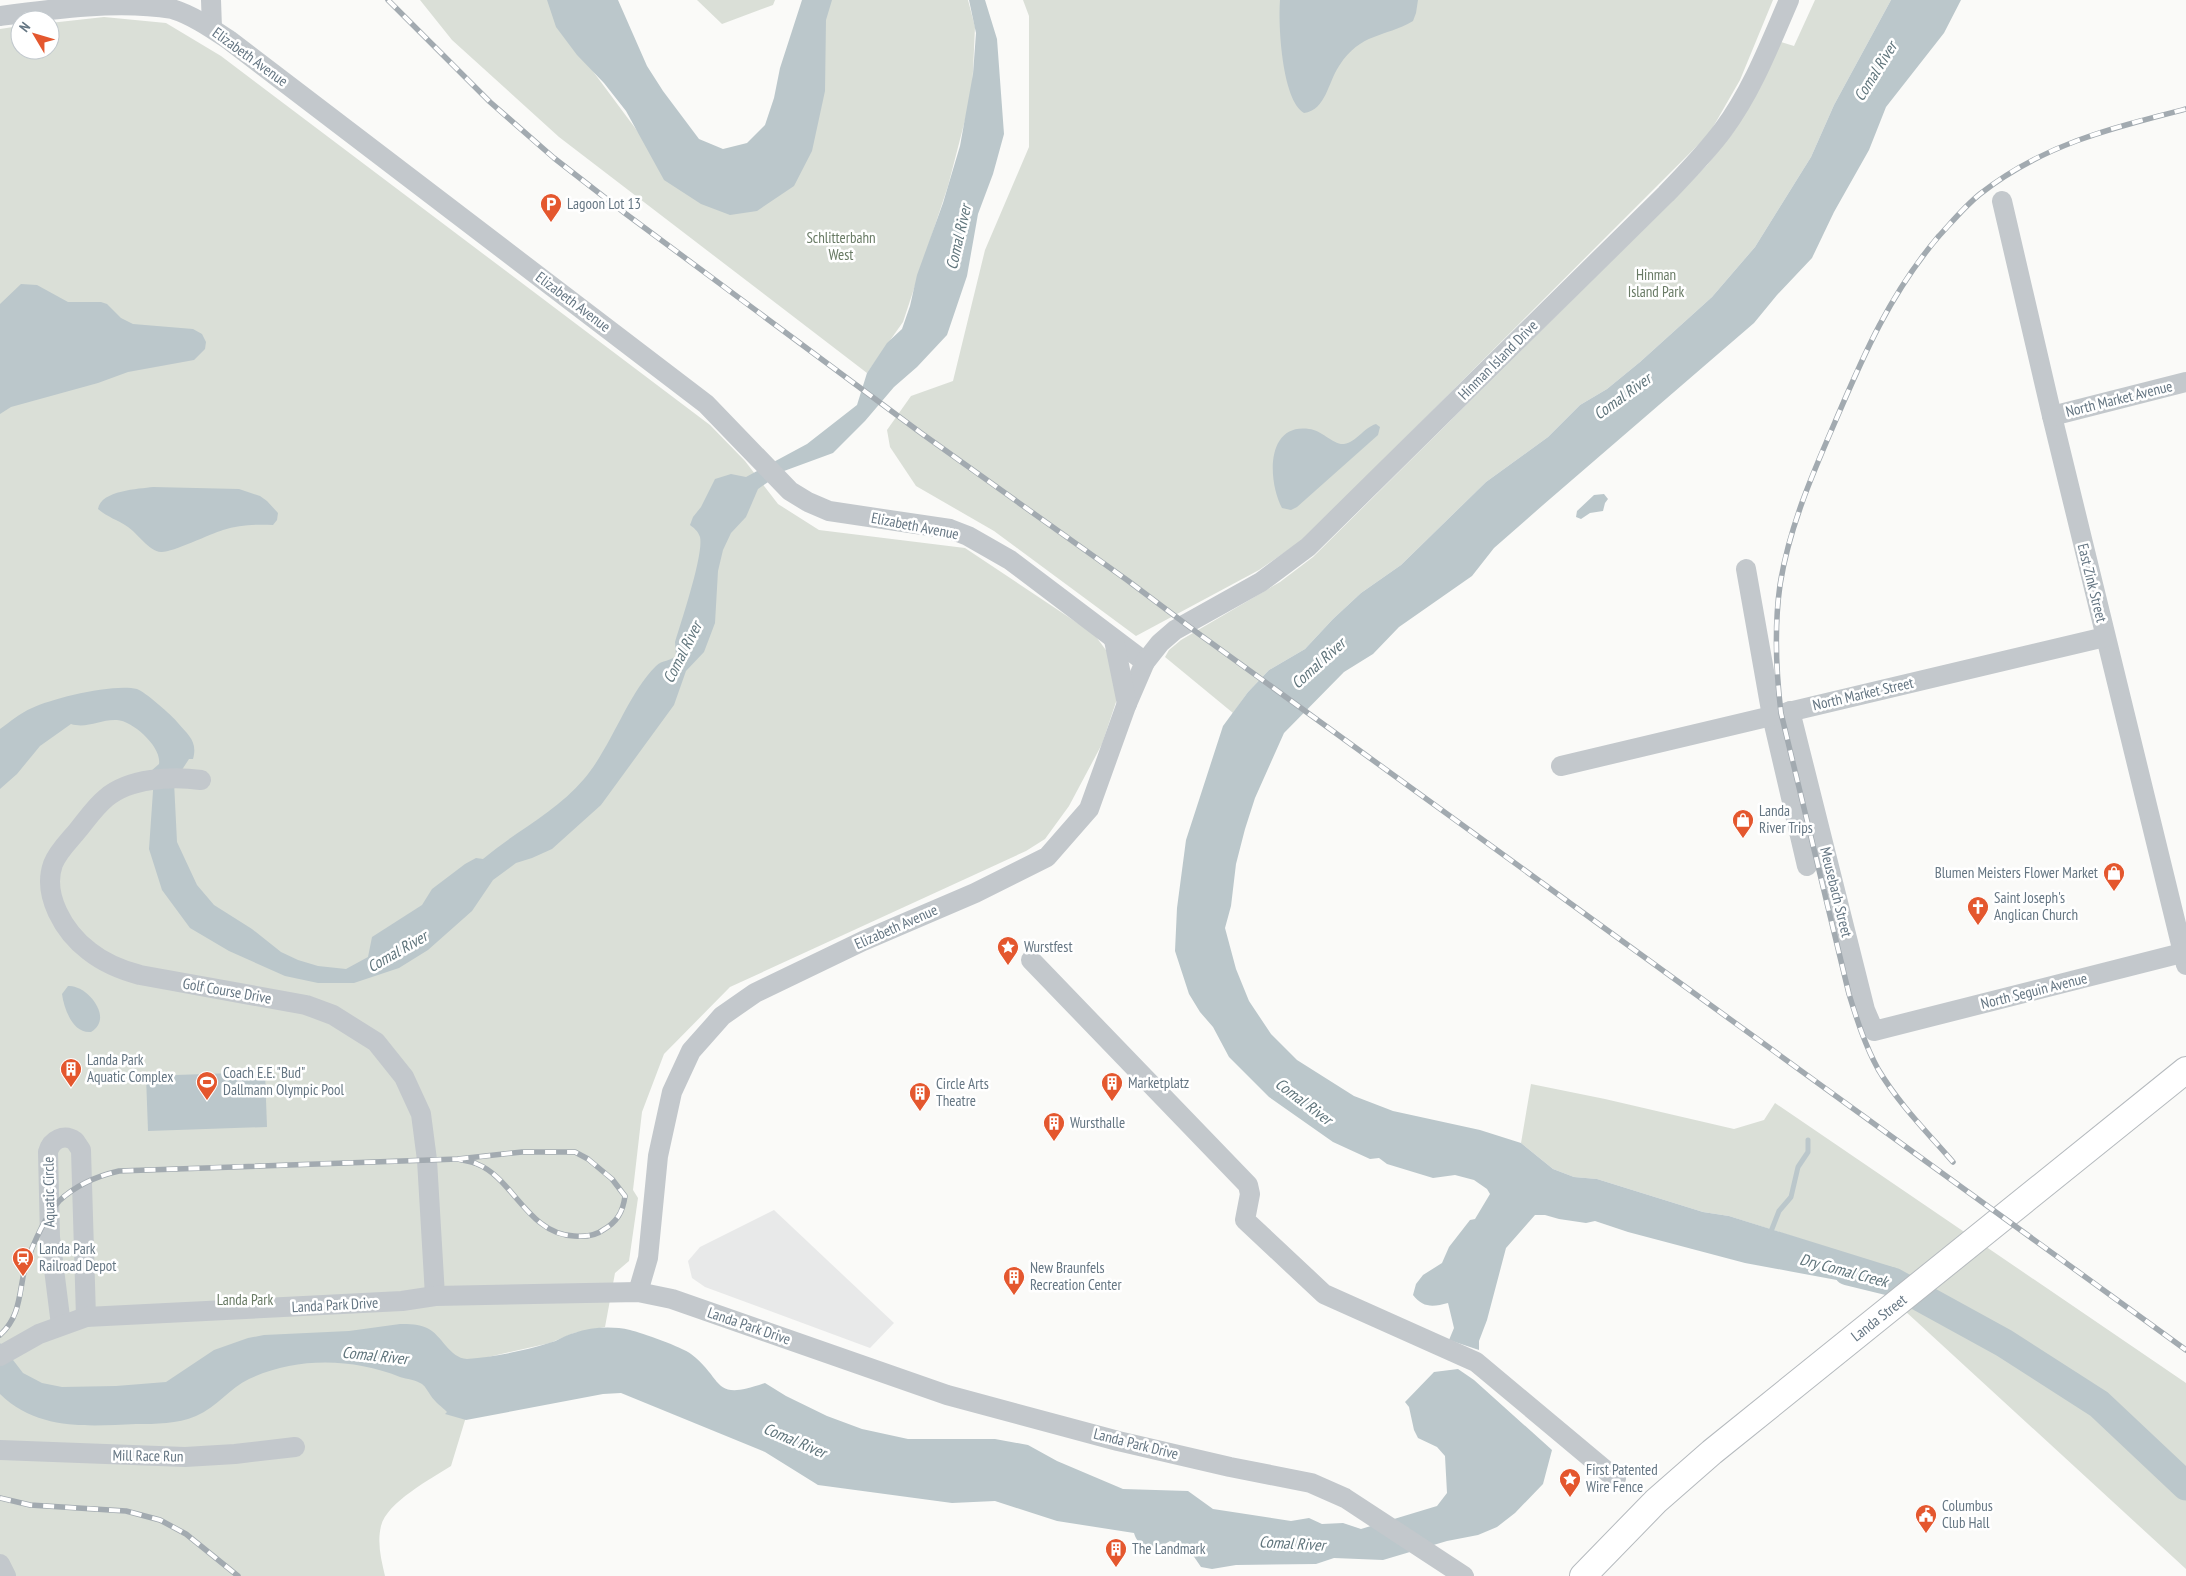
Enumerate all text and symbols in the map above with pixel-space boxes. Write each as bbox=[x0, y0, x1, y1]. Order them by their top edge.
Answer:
north arrow bbox=[10, 10, 60, 60]
text: N bbox=[15, 18, 34, 36]
street label: Elizabeth Avenue bbox=[209, 23, 292, 90]
water label: Comal River bbox=[1849, 35, 1902, 104]
parking icon: Lagoon Lot 13 bbox=[539, 192, 563, 223]
place label: Lagoon Lot 13 bbox=[567, 194, 641, 213]
water label: Comal River bbox=[941, 200, 976, 271]
park label: Schlitterbahn West bbox=[806, 228, 876, 264]
park label: Hinman Island Park bbox=[1628, 265, 1684, 301]
street label: Elizabeth Avenue bbox=[532, 267, 614, 336]
street label: Hinman Island Drive bbox=[1454, 316, 1541, 403]
water label: Comal River bbox=[1589, 367, 1657, 424]
street label: North Market Avenue bbox=[2064, 376, 2174, 421]
street label: Elizabeth Avenue bbox=[870, 508, 960, 543]
street label: East Zink Street bbox=[2074, 541, 2111, 624]
water label: Comal River bbox=[658, 616, 707, 686]
water label: Comal River bbox=[1287, 632, 1351, 693]
street label: North Market Street bbox=[1811, 673, 1915, 714]
place label: Landa River Trips bbox=[1759, 801, 1813, 837]
shop icon: Landa River Trips bbox=[1731, 808, 1755, 839]
street label: Meusebach Street bbox=[1816, 845, 1857, 939]
shop icon: Blumen Meisters Flower Market bbox=[2102, 861, 2126, 892]
place label: Blumen Meisters Flower Market bbox=[1935, 863, 2098, 882]
place label: Saint Joseph's Anglican Church bbox=[1994, 888, 2078, 924]
church icon: Saint Joseph's Anglican Church bbox=[1966, 895, 1990, 926]
street label: Elizabeth Avenue bbox=[851, 900, 940, 953]
water label: Comal River bbox=[363, 925, 433, 976]
place icon: Wurstfest bbox=[996, 935, 1020, 966]
place label: Wurstfest bbox=[1024, 937, 1073, 956]
street label: North Seguin Avenue bbox=[1979, 968, 2089, 1013]
street label: Golf Course Drive bbox=[181, 973, 273, 1008]
place label: Landa Park Aquatic Complex bbox=[87, 1050, 173, 1086]
building icon: Landa Park Aquatic Complex bbox=[59, 1057, 83, 1088]
place label: Coach E.E. "Bud" Dallmann Olympic Pool bbox=[223, 1063, 344, 1099]
sports icon: Coach E.E. "Bud" Dallmann Olympic Pool bbox=[195, 1070, 219, 1101]
building icon: Marketplatz bbox=[1100, 1071, 1124, 1102]
place label: Marketplatz bbox=[1128, 1073, 1189, 1092]
water label: Comal River bbox=[1272, 1073, 1338, 1130]
place label: Circle Arts Theatre bbox=[936, 1074, 989, 1110]
building icon: Circle Arts Theatre bbox=[908, 1081, 932, 1112]
building icon: Wursthalle bbox=[1042, 1111, 1066, 1142]
place label: Wursthalle bbox=[1070, 1113, 1125, 1132]
street label: Aquatic Circle bbox=[38, 1156, 59, 1228]
place label: Landa Park Railroad Depot bbox=[39, 1239, 116, 1275]
station icon: Landa Park Railroad Depot bbox=[11, 1246, 35, 1277]
water label: Dry Comal Creek bbox=[1798, 1249, 1892, 1292]
place label: New Braunfels Recreation Center bbox=[1030, 1258, 1122, 1294]
building icon: New Braunfels Recreation Center bbox=[1002, 1265, 1026, 1296]
park label: Landa Park bbox=[217, 1290, 273, 1309]
street label: Landa Street bbox=[1847, 1290, 1910, 1345]
street label: Landa Park Drive bbox=[291, 1293, 379, 1316]
street label: Landa Park Drive bbox=[705, 1302, 793, 1349]
water label: Comal River bbox=[341, 1342, 411, 1369]
water label: Comal River bbox=[761, 1418, 832, 1463]
street label: Landa Park Drive bbox=[1092, 1424, 1180, 1463]
street label: Mill Race Run bbox=[112, 1445, 184, 1466]
place label: First Patented Wire Fence bbox=[1586, 1460, 1658, 1496]
place icon: First Patented Wire Fence bbox=[1558, 1467, 1582, 1498]
place label: Columbus Club Hall bbox=[1942, 1496, 1993, 1532]
public building icon: Columbus Club Hall bbox=[1914, 1503, 1938, 1534]
water label: Comal River bbox=[1258, 1531, 1328, 1555]
building icon: The Landmark bbox=[1104, 1537, 1128, 1568]
place label: The Landmark bbox=[1132, 1539, 1206, 1558]

